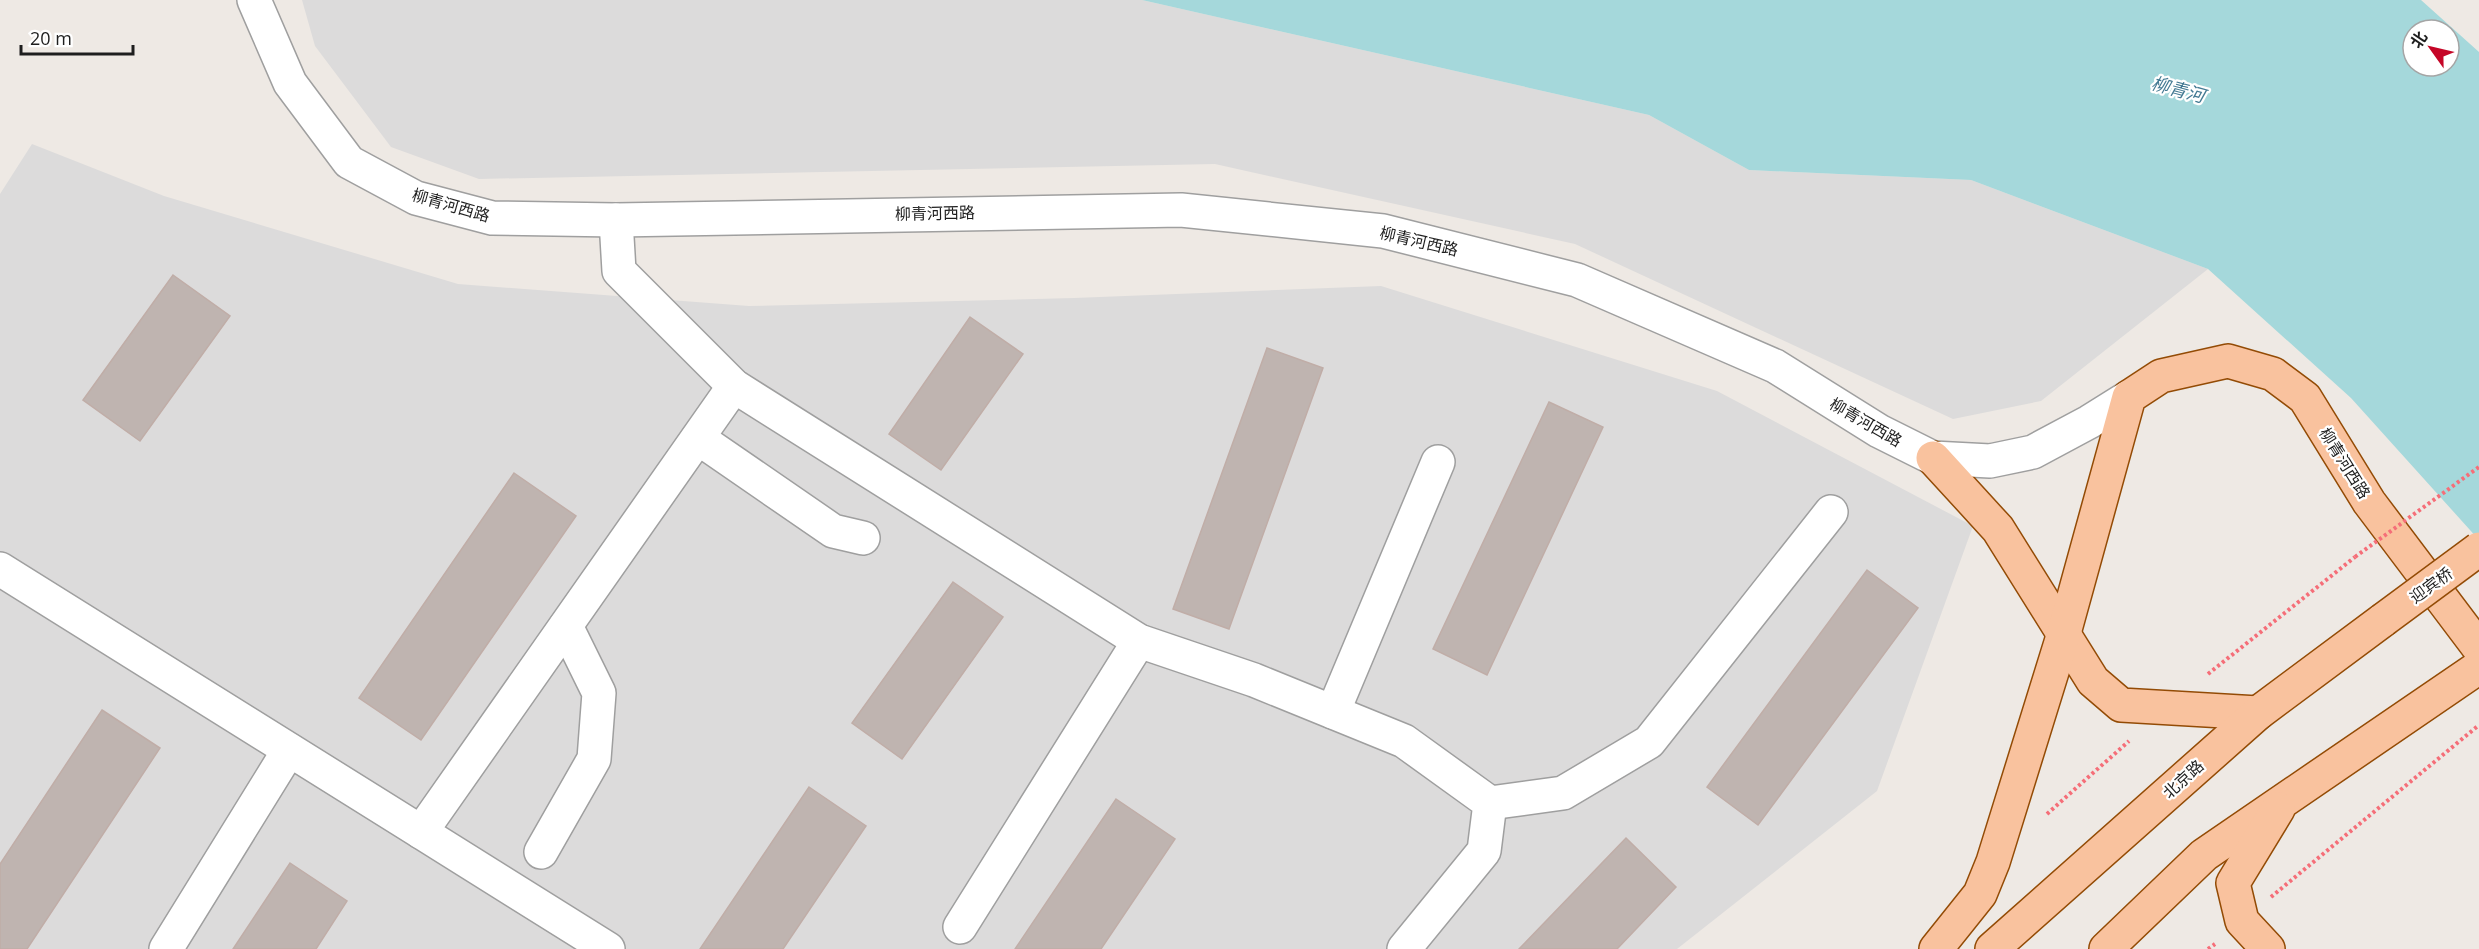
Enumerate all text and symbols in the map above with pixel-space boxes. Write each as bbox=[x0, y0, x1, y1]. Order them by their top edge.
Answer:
scale bar bbox=[21, 18, 134, 56]
north arrow bbox=[2401, 18, 2461, 78]
text: 20 m bbox=[30, 26, 72, 50]
text: 北 bbox=[2405, 27, 2432, 52]
water label: 柳青河 bbox=[2149, 70, 2210, 108]
street label: 柳青河西路 bbox=[410, 183, 492, 227]
street label: 柳青河西路 bbox=[895, 201, 975, 225]
street label: 柳青河西路 bbox=[1378, 221, 1460, 261]
street label: 柳青河西路 bbox=[1826, 392, 1906, 452]
street label: 柳青河西路 bbox=[2314, 423, 2376, 503]
street label: 迎宾桥 bbox=[2405, 562, 2457, 608]
street label: 北京路 bbox=[2158, 755, 2208, 803]

